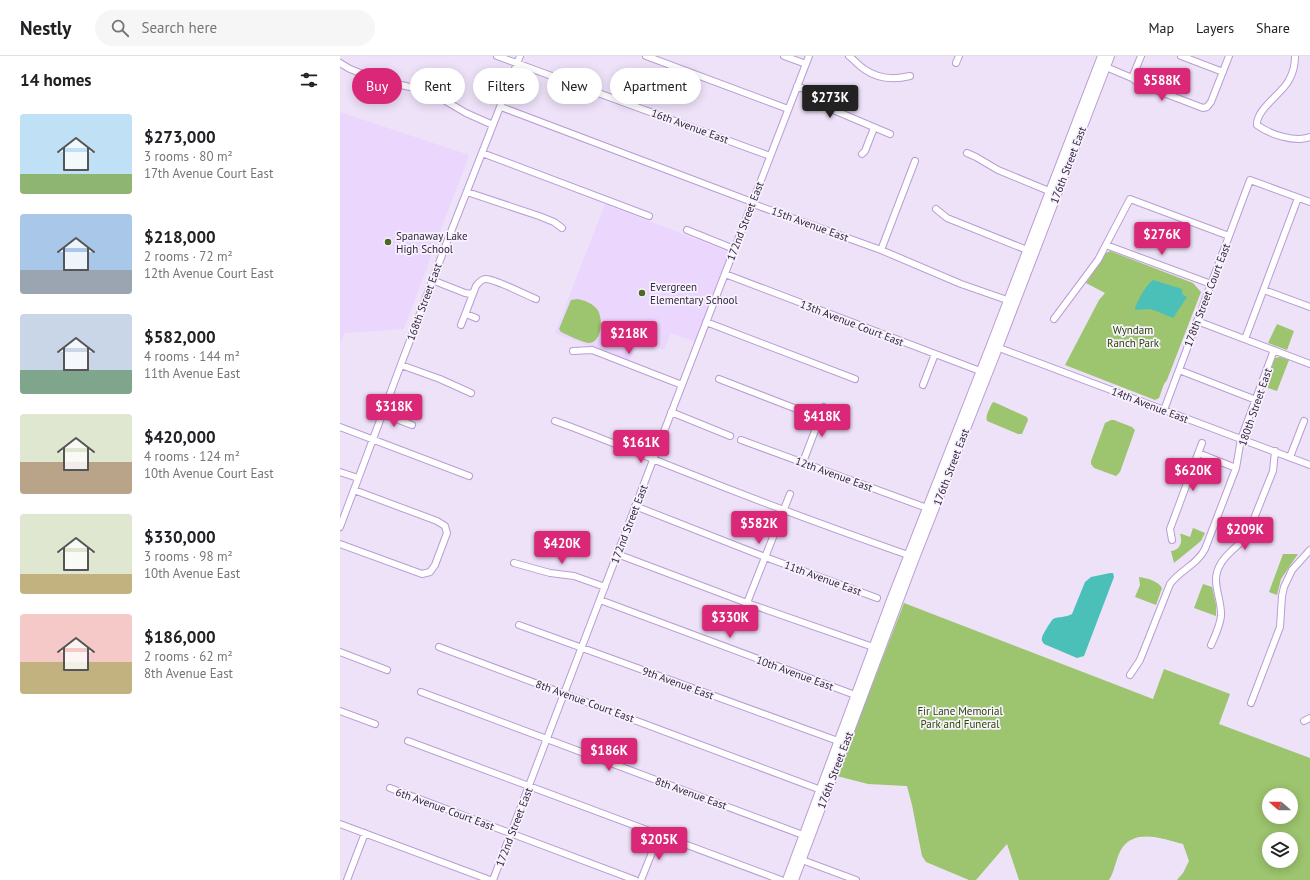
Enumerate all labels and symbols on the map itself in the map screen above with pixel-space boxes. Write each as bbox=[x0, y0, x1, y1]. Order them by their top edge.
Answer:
pin: $588K bbox=[1134, 68, 1190, 102]
pin: $273K bbox=[802, 85, 858, 119]
street label: 16th Avenue East bbox=[649, 106, 731, 147]
street label: 176th Street East bbox=[1047, 124, 1089, 206]
street label: 172nd Street East bbox=[723, 179, 767, 263]
street label: 15th Avenue East bbox=[769, 204, 851, 245]
pin: $276K bbox=[1134, 222, 1190, 256]
place label: Spanaway Lake High School bbox=[396, 229, 468, 256]
marker: Spanaway Lake High School bbox=[383, 237, 393, 247]
street label: 178th Street Court East bbox=[1181, 241, 1233, 349]
street label: 168th Street East bbox=[403, 261, 445, 343]
place label: Evergreen Elementary School bbox=[650, 280, 738, 307]
marker: Evergreen Elementary School bbox=[637, 288, 647, 298]
street label: 13th Avenue Court East bbox=[798, 297, 906, 349]
pin: $218K bbox=[601, 321, 657, 355]
park label: Wyndam Ranch Park bbox=[1107, 323, 1160, 350]
street label: 180th Street East bbox=[1235, 366, 1275, 448]
street label: 14th Avenue East bbox=[1110, 384, 1191, 426]
pin: $318K bbox=[366, 394, 422, 428]
pin: $418K bbox=[794, 404, 850, 438]
street label: 176th Street East bbox=[930, 426, 972, 508]
pin: $161K bbox=[613, 430, 669, 464]
street label: 12th Avenue East bbox=[793, 454, 875, 495]
pin: $620K bbox=[1165, 458, 1221, 492]
street label: 172nd Street East bbox=[607, 482, 651, 566]
pin: $582K bbox=[731, 511, 787, 545]
pin: $209K bbox=[1217, 517, 1273, 551]
pin: $420K bbox=[534, 531, 590, 565]
street label: 11th Avenue East bbox=[782, 558, 864, 599]
pin: $330K bbox=[702, 605, 758, 639]
street label: 10th Avenue East bbox=[754, 653, 836, 694]
street label: 9th Avenue East bbox=[640, 664, 716, 703]
street label: 8th Avenue Court East bbox=[534, 677, 636, 725]
park label: Fir Lane Memorial Park and Funeral bbox=[917, 704, 1003, 731]
street label: 176th Street East bbox=[814, 729, 856, 811]
pin: $186K bbox=[581, 738, 637, 772]
street label: 8th Avenue East bbox=[653, 774, 729, 813]
street label: 6th Avenue Court East bbox=[394, 785, 496, 833]
street label: 172nd Street East bbox=[492, 785, 536, 869]
north arrow bbox=[1262, 788, 1298, 824]
pin: $205K bbox=[631, 827, 687, 861]

